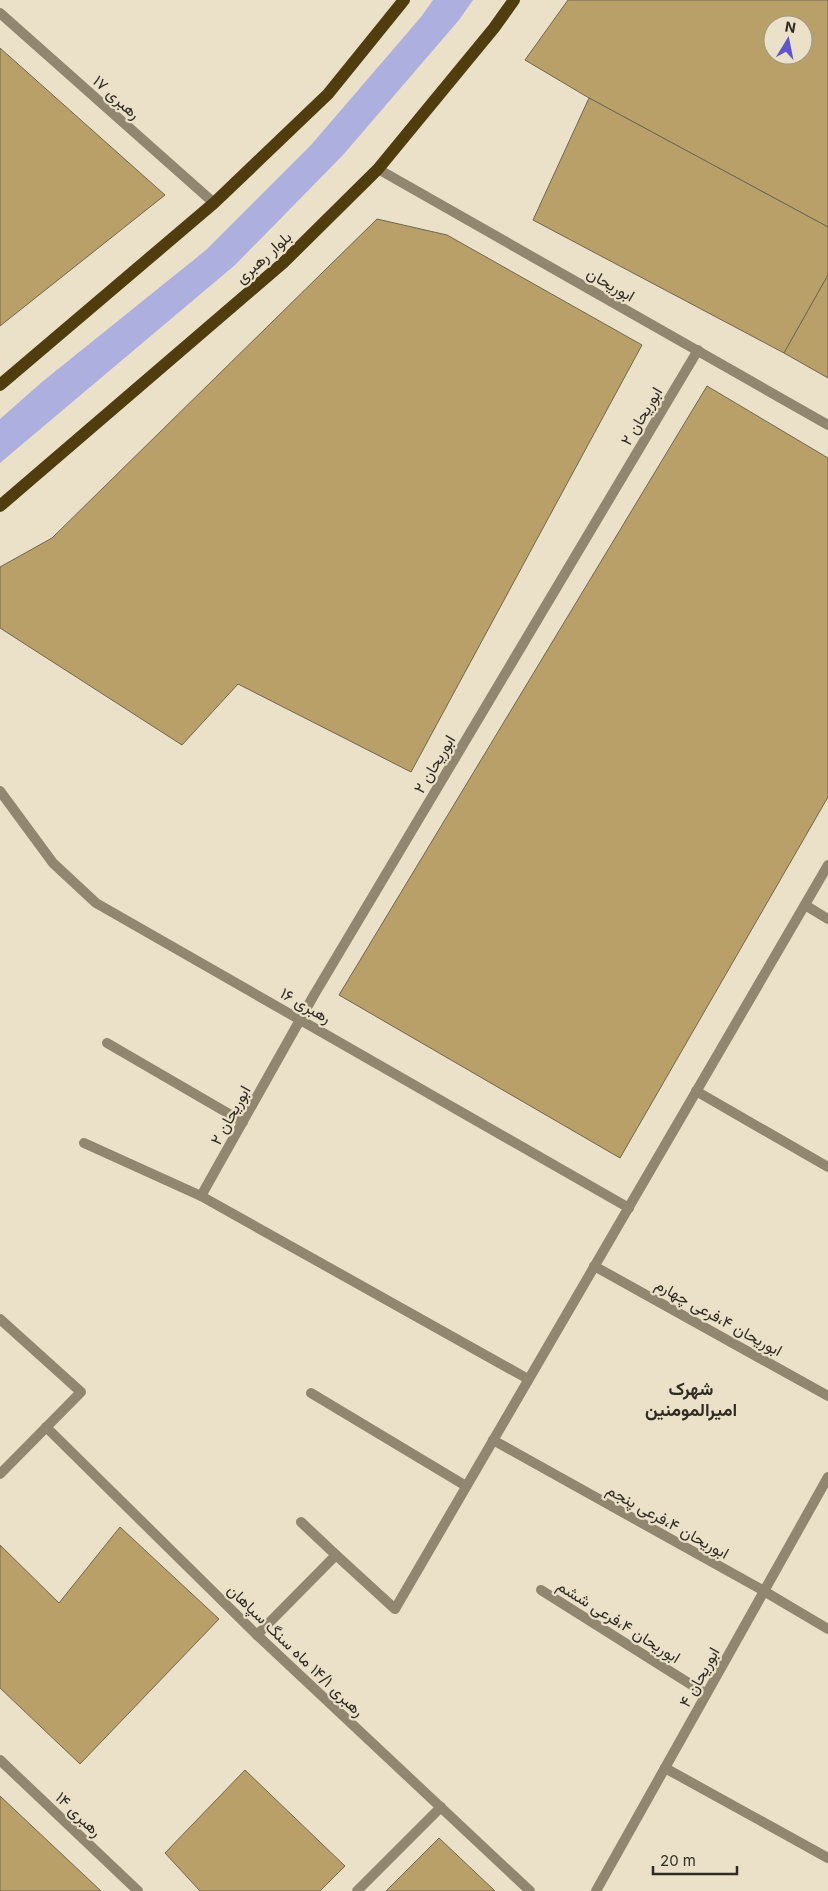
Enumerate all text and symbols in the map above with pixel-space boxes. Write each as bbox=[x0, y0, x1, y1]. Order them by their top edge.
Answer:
north arrow bbox=[763, 15, 813, 65]
text: N bbox=[784, 17, 797, 36]
street label: رهبری ۱۷ bbox=[88, 71, 145, 124]
street label: بلوار رهبری bbox=[231, 226, 296, 288]
street label: ابوریحان bbox=[583, 262, 638, 307]
street label: ابوریحان ۲ bbox=[616, 383, 667, 449]
street label: ابوریحان ۲ bbox=[409, 731, 460, 797]
street label: رهبری ۱۶ bbox=[277, 983, 335, 1028]
street label: ابوریحان ۲ bbox=[206, 1082, 255, 1149]
street label: ابوریحان ۴،فرعی چهارم bbox=[651, 1274, 786, 1362]
district label: شهرک امیرالمومنین bbox=[645, 1378, 737, 1421]
street label: ابوریحان ۴،فرعی پنجم bbox=[602, 1479, 733, 1565]
street label: ابوریحان ۴،فرعی ششم bbox=[553, 1575, 684, 1668]
street label: رهبری ۱۴/۱ ماه سنگ سپاهان bbox=[222, 1579, 369, 1722]
street label: ابوریحان ۴ bbox=[674, 1643, 725, 1711]
street label: رهبری ۱۴ bbox=[51, 1787, 106, 1842]
scale bar bbox=[653, 1844, 737, 1876]
text: 20 m bbox=[660, 1851, 696, 1870]

